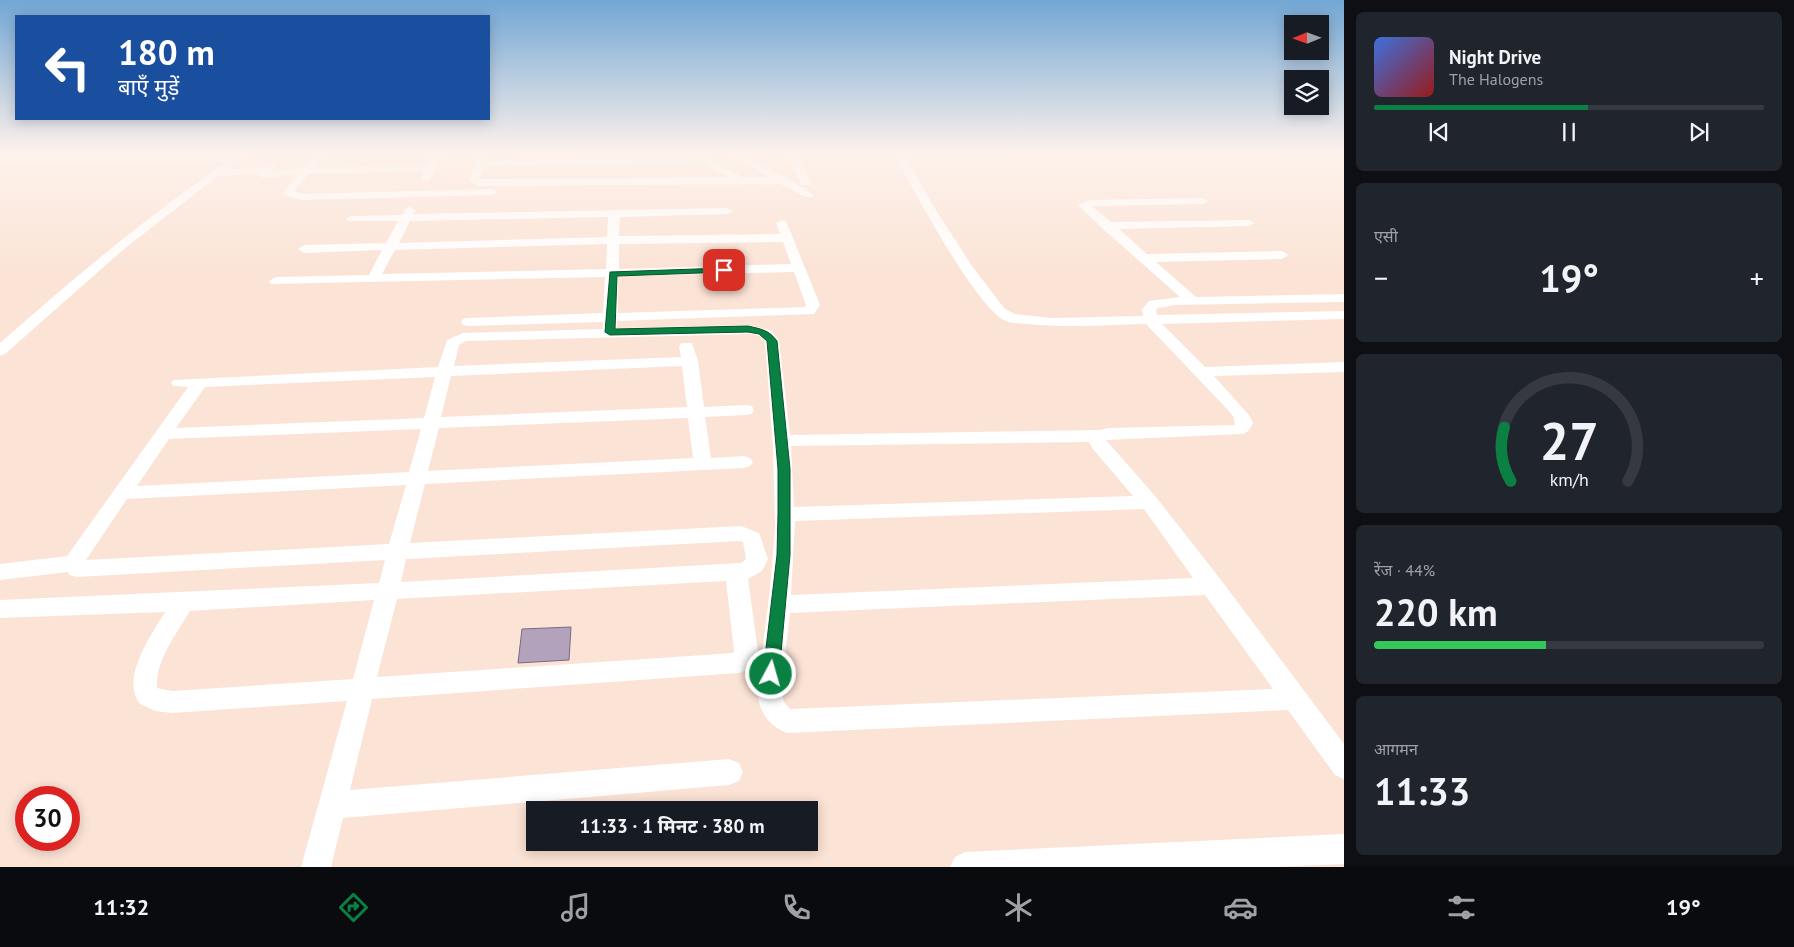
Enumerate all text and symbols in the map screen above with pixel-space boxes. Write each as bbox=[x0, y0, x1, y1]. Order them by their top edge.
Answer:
north arrow bbox=[1284, 15, 1329, 60]
map controls bbox=[1284, 15, 1329, 115]
text: 180 m bbox=[118, 29, 215, 75]
icon: left bbox=[35, 35, 100, 100]
text: Night Drive bbox=[1449, 45, 1541, 69]
text: The Halogens bbox=[1449, 69, 1543, 89]
button: layers bbox=[1284, 70, 1329, 115]
text: बाएँ मुड़ें bbox=[118, 73, 179, 101]
icon: previous bbox=[1425, 118, 1453, 146]
icon: pause bbox=[1555, 118, 1583, 146]
icon: next bbox=[1685, 118, 1713, 146]
text: एसी bbox=[1374, 226, 1398, 246]
pin bbox=[703, 249, 745, 291]
text: 19° bbox=[1539, 253, 1599, 302]
icon: arrive bbox=[710, 256, 738, 284]
text: − bbox=[1374, 259, 1388, 296]
text: + bbox=[1750, 259, 1764, 296]
text: 27 bbox=[1540, 407, 1598, 474]
text: km/h bbox=[1549, 468, 1589, 491]
text: रेंज · 44% bbox=[1374, 560, 1435, 580]
text: 220 km bbox=[1374, 587, 1498, 636]
position arrow bbox=[744, 647, 796, 699]
text: आगमन bbox=[1374, 739, 1418, 759]
text: 11:33 bbox=[1374, 766, 1470, 815]
speed limit sign: 30 bbox=[15, 786, 80, 851]
text: 11:33 · 1 मिनट · 380 m bbox=[580, 814, 764, 838]
icon: directions bbox=[336, 890, 371, 925]
icon: music bbox=[558, 890, 593, 925]
icon: phone bbox=[779, 890, 814, 925]
icon: climate bbox=[1001, 890, 1036, 925]
icon: car bbox=[1223, 890, 1258, 925]
icon: filters bbox=[1444, 890, 1479, 925]
text: 11:32 bbox=[93, 893, 149, 921]
text: 19° bbox=[1666, 893, 1701, 921]

